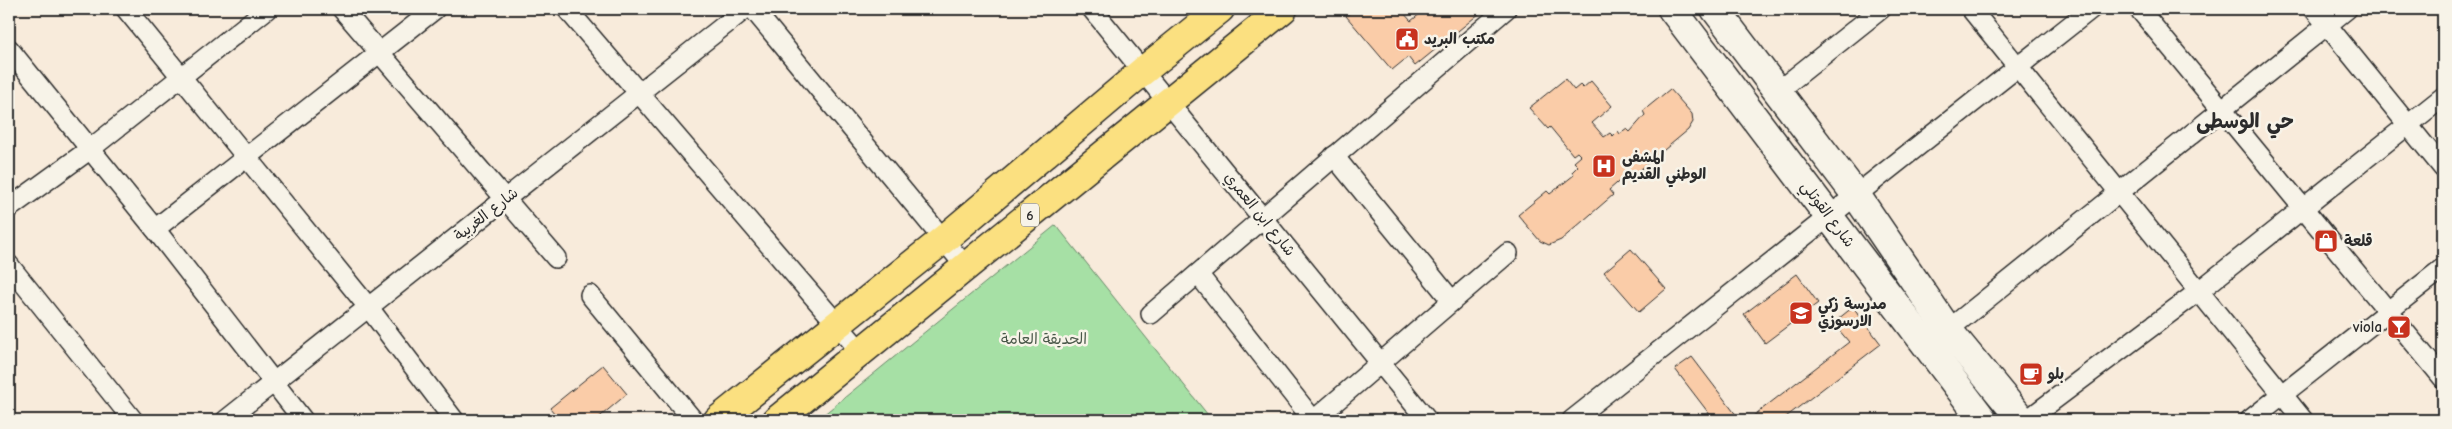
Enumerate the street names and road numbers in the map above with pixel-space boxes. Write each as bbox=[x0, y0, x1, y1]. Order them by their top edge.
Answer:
street label: شارع ابن العمري bbox=[1219, 168, 1299, 261]
street label: شارع القوتلي bbox=[1794, 177, 1859, 253]
street label: شارع الغربية bbox=[450, 183, 522, 245]
road number: 6 bbox=[1021, 204, 1039, 226]

